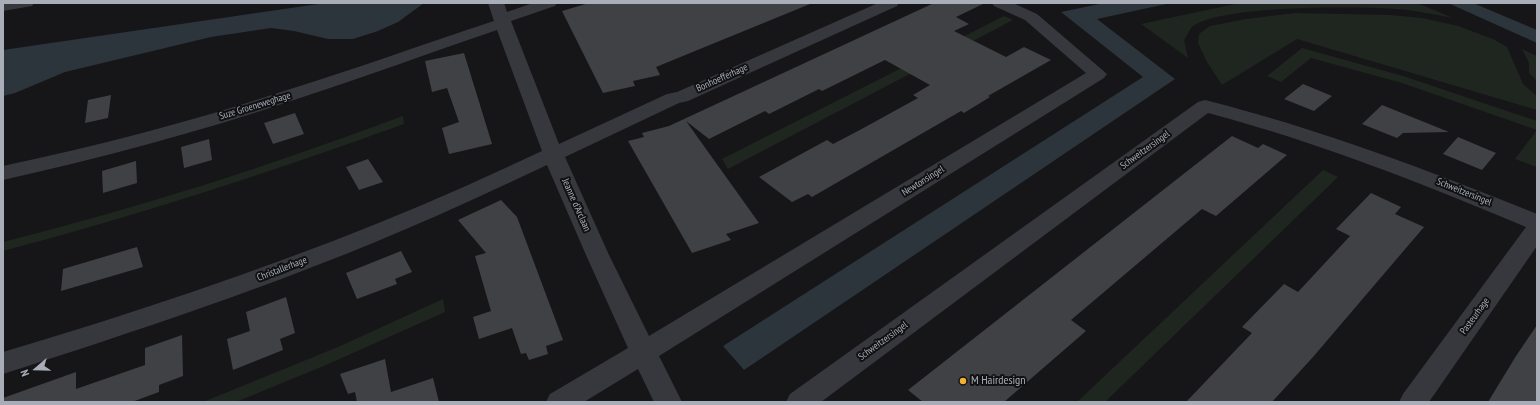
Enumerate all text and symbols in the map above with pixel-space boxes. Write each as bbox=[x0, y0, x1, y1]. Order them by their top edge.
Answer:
street label: Bonhoefferhage bbox=[694, 61, 750, 95]
street label: Suze Groeneweghage bbox=[218, 89, 292, 123]
street label: Schweitzersingel bbox=[1118, 128, 1172, 172]
street label: Newtonsingel bbox=[900, 163, 946, 199]
street label: Schweitzersingel bbox=[1435, 176, 1493, 208]
street label: Jeanne d'Arclaan bbox=[559, 177, 593, 233]
street label: Christallerhage bbox=[255, 254, 309, 284]
street label: Pasteurhage bbox=[1458, 295, 1492, 337]
street label: Schweitzersingel bbox=[856, 319, 910, 363]
north arrow bbox=[16, 349, 56, 389]
text: N bbox=[17, 368, 32, 378]
place label: M Hairdesign bbox=[971, 374, 1026, 388]
marker: M Hairdesign bbox=[958, 376, 968, 386]

